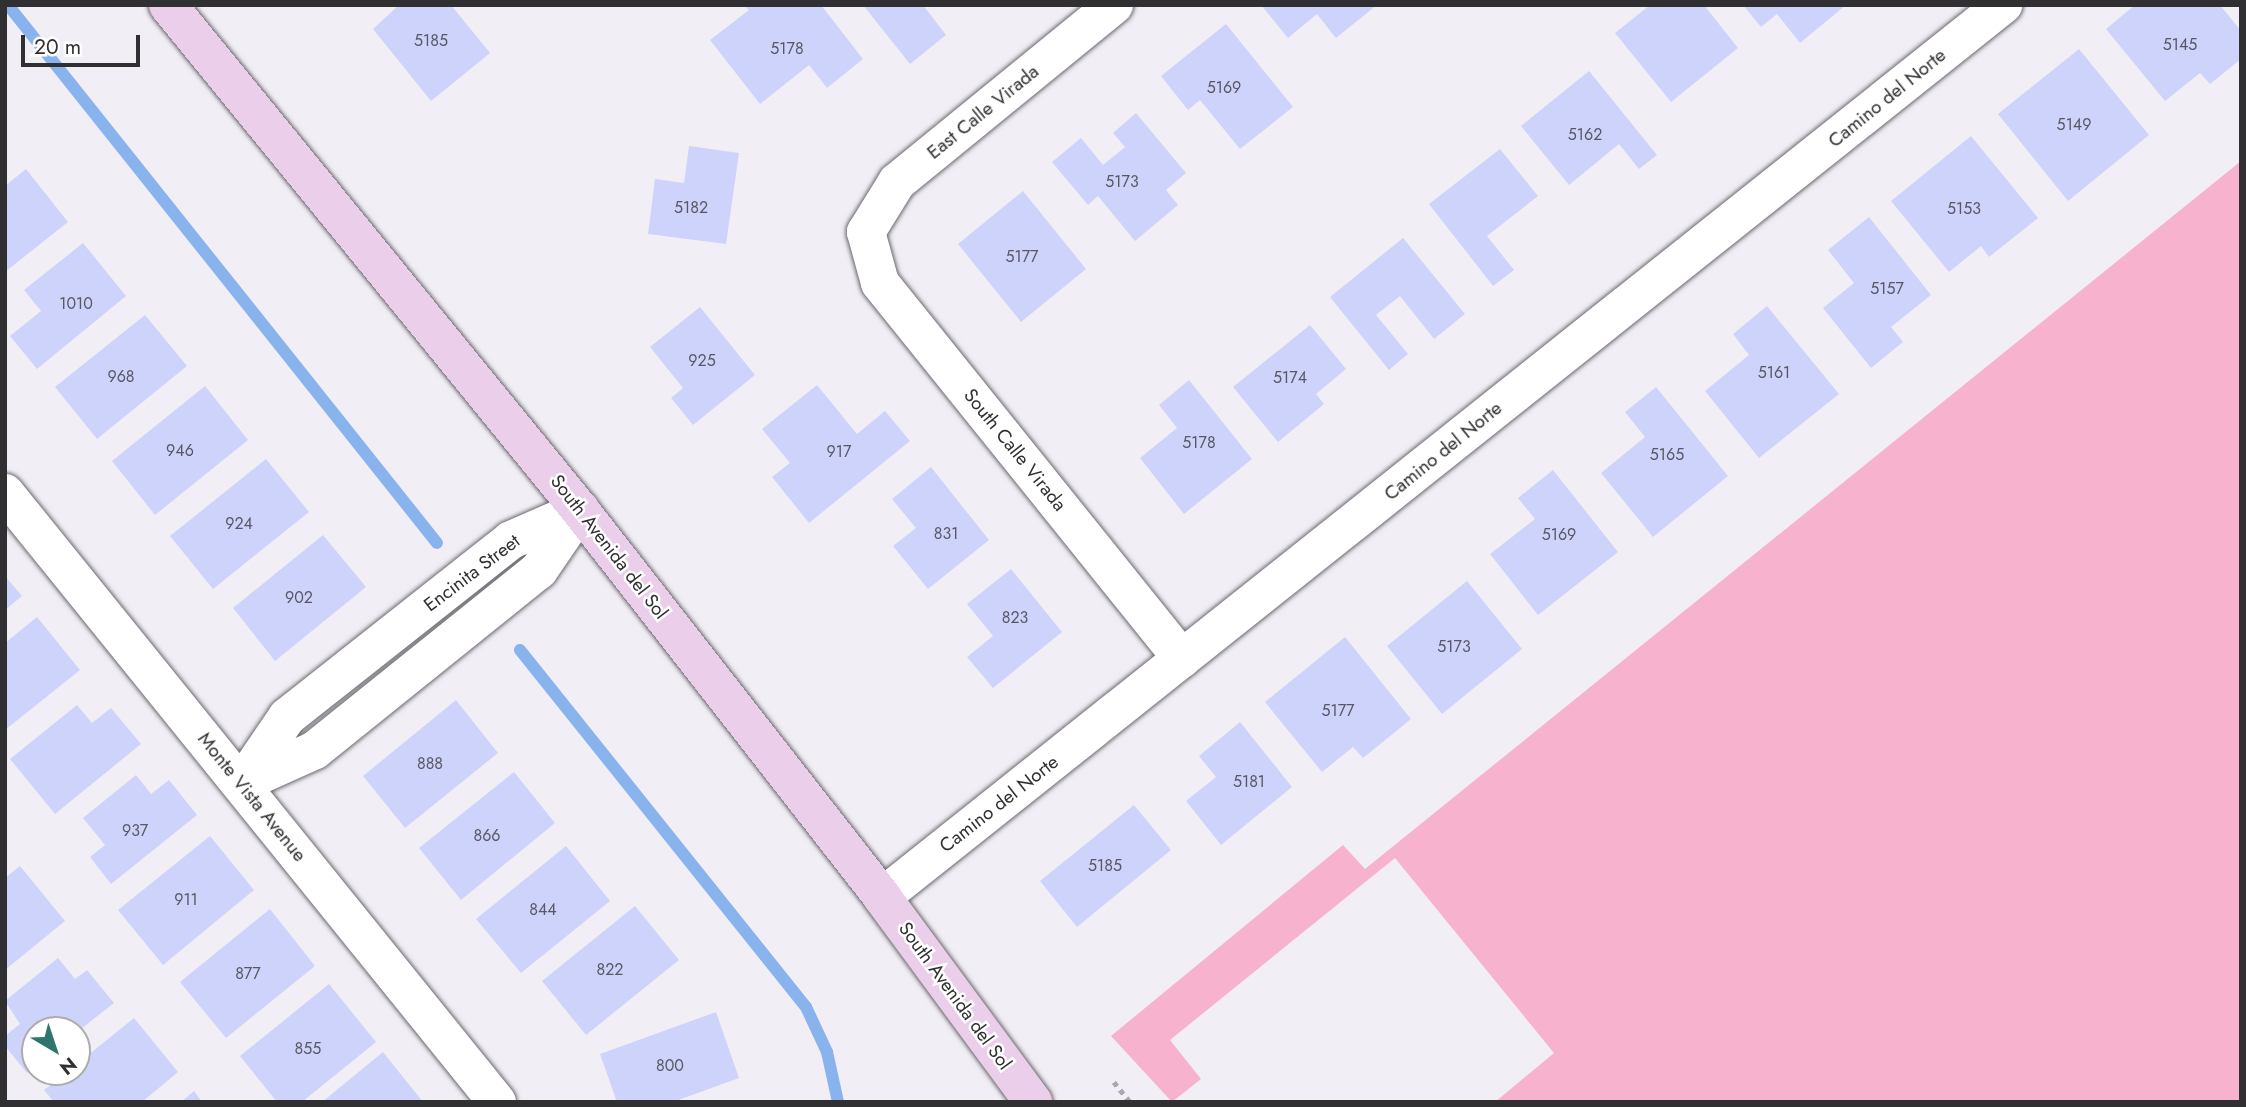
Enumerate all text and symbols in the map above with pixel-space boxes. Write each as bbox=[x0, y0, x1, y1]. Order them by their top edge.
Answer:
scale bar bbox=[24, 21, 144, 65]
house number: 5185 bbox=[414, 31, 448, 51]
text: 20 m bbox=[34, 32, 81, 62]
house number: 5145 bbox=[2163, 35, 2197, 55]
house number: 5178 bbox=[770, 39, 804, 59]
street label: Camino del Norte bbox=[1824, 44, 1950, 152]
street label: East Calle Virada bbox=[923, 60, 1043, 164]
house number: 5169 bbox=[1207, 78, 1241, 98]
house number: 5149 bbox=[2057, 115, 2091, 135]
house number: 5162 bbox=[1568, 125, 1602, 145]
house number: 5173 bbox=[1105, 172, 1139, 192]
house number: 5182 bbox=[674, 198, 708, 218]
house number: 5153 bbox=[1947, 199, 1981, 219]
house number: 5177 bbox=[1005, 247, 1039, 267]
house number: 5157 bbox=[1870, 279, 1904, 299]
house number: 1010 bbox=[59, 294, 93, 314]
house number: 925 bbox=[688, 351, 716, 371]
house number: 5161 bbox=[1758, 363, 1790, 383]
house number: 968 bbox=[107, 367, 135, 387]
house number: 5174 bbox=[1273, 368, 1307, 388]
street label: South Calle Virada bbox=[959, 384, 1071, 516]
street label: Camino del Norte bbox=[1380, 397, 1506, 505]
house number: 5178 bbox=[1182, 433, 1216, 453]
house number: 946 bbox=[166, 441, 194, 461]
house number: 917 bbox=[827, 442, 851, 462]
house number: 5165 bbox=[1650, 445, 1684, 465]
street label: South Avenida del Sol bbox=[546, 470, 672, 624]
house number: 924 bbox=[225, 514, 253, 534]
house number: 831 bbox=[934, 524, 958, 544]
house number: 5169 bbox=[1542, 525, 1576, 545]
street label: Encinita Street bbox=[420, 530, 524, 616]
house number: 902 bbox=[285, 588, 313, 608]
house number: 823 bbox=[1002, 608, 1028, 628]
house number: 5173 bbox=[1437, 637, 1471, 657]
house number: 5177 bbox=[1321, 701, 1355, 721]
street label: Monte Vista Avenue bbox=[193, 728, 311, 866]
street label: Camino del Norte bbox=[935, 751, 1063, 857]
house number: 888 bbox=[417, 754, 443, 774]
house number: 5181 bbox=[1233, 772, 1265, 792]
house number: 937 bbox=[122, 821, 148, 841]
house number: 866 bbox=[473, 826, 501, 846]
house number: 5185 bbox=[1088, 856, 1122, 876]
house number: 911 bbox=[174, 890, 198, 910]
house number: 844 bbox=[529, 900, 557, 920]
street label: South Avenida del Sol bbox=[894, 918, 1016, 1074]
house number: 822 bbox=[597, 960, 623, 980]
house number: 877 bbox=[235, 964, 261, 984]
north arrow bbox=[21, 1016, 91, 1086]
house number: 855 bbox=[295, 1039, 321, 1059]
text: N bbox=[54, 1051, 83, 1081]
house number: 800 bbox=[656, 1056, 684, 1076]

